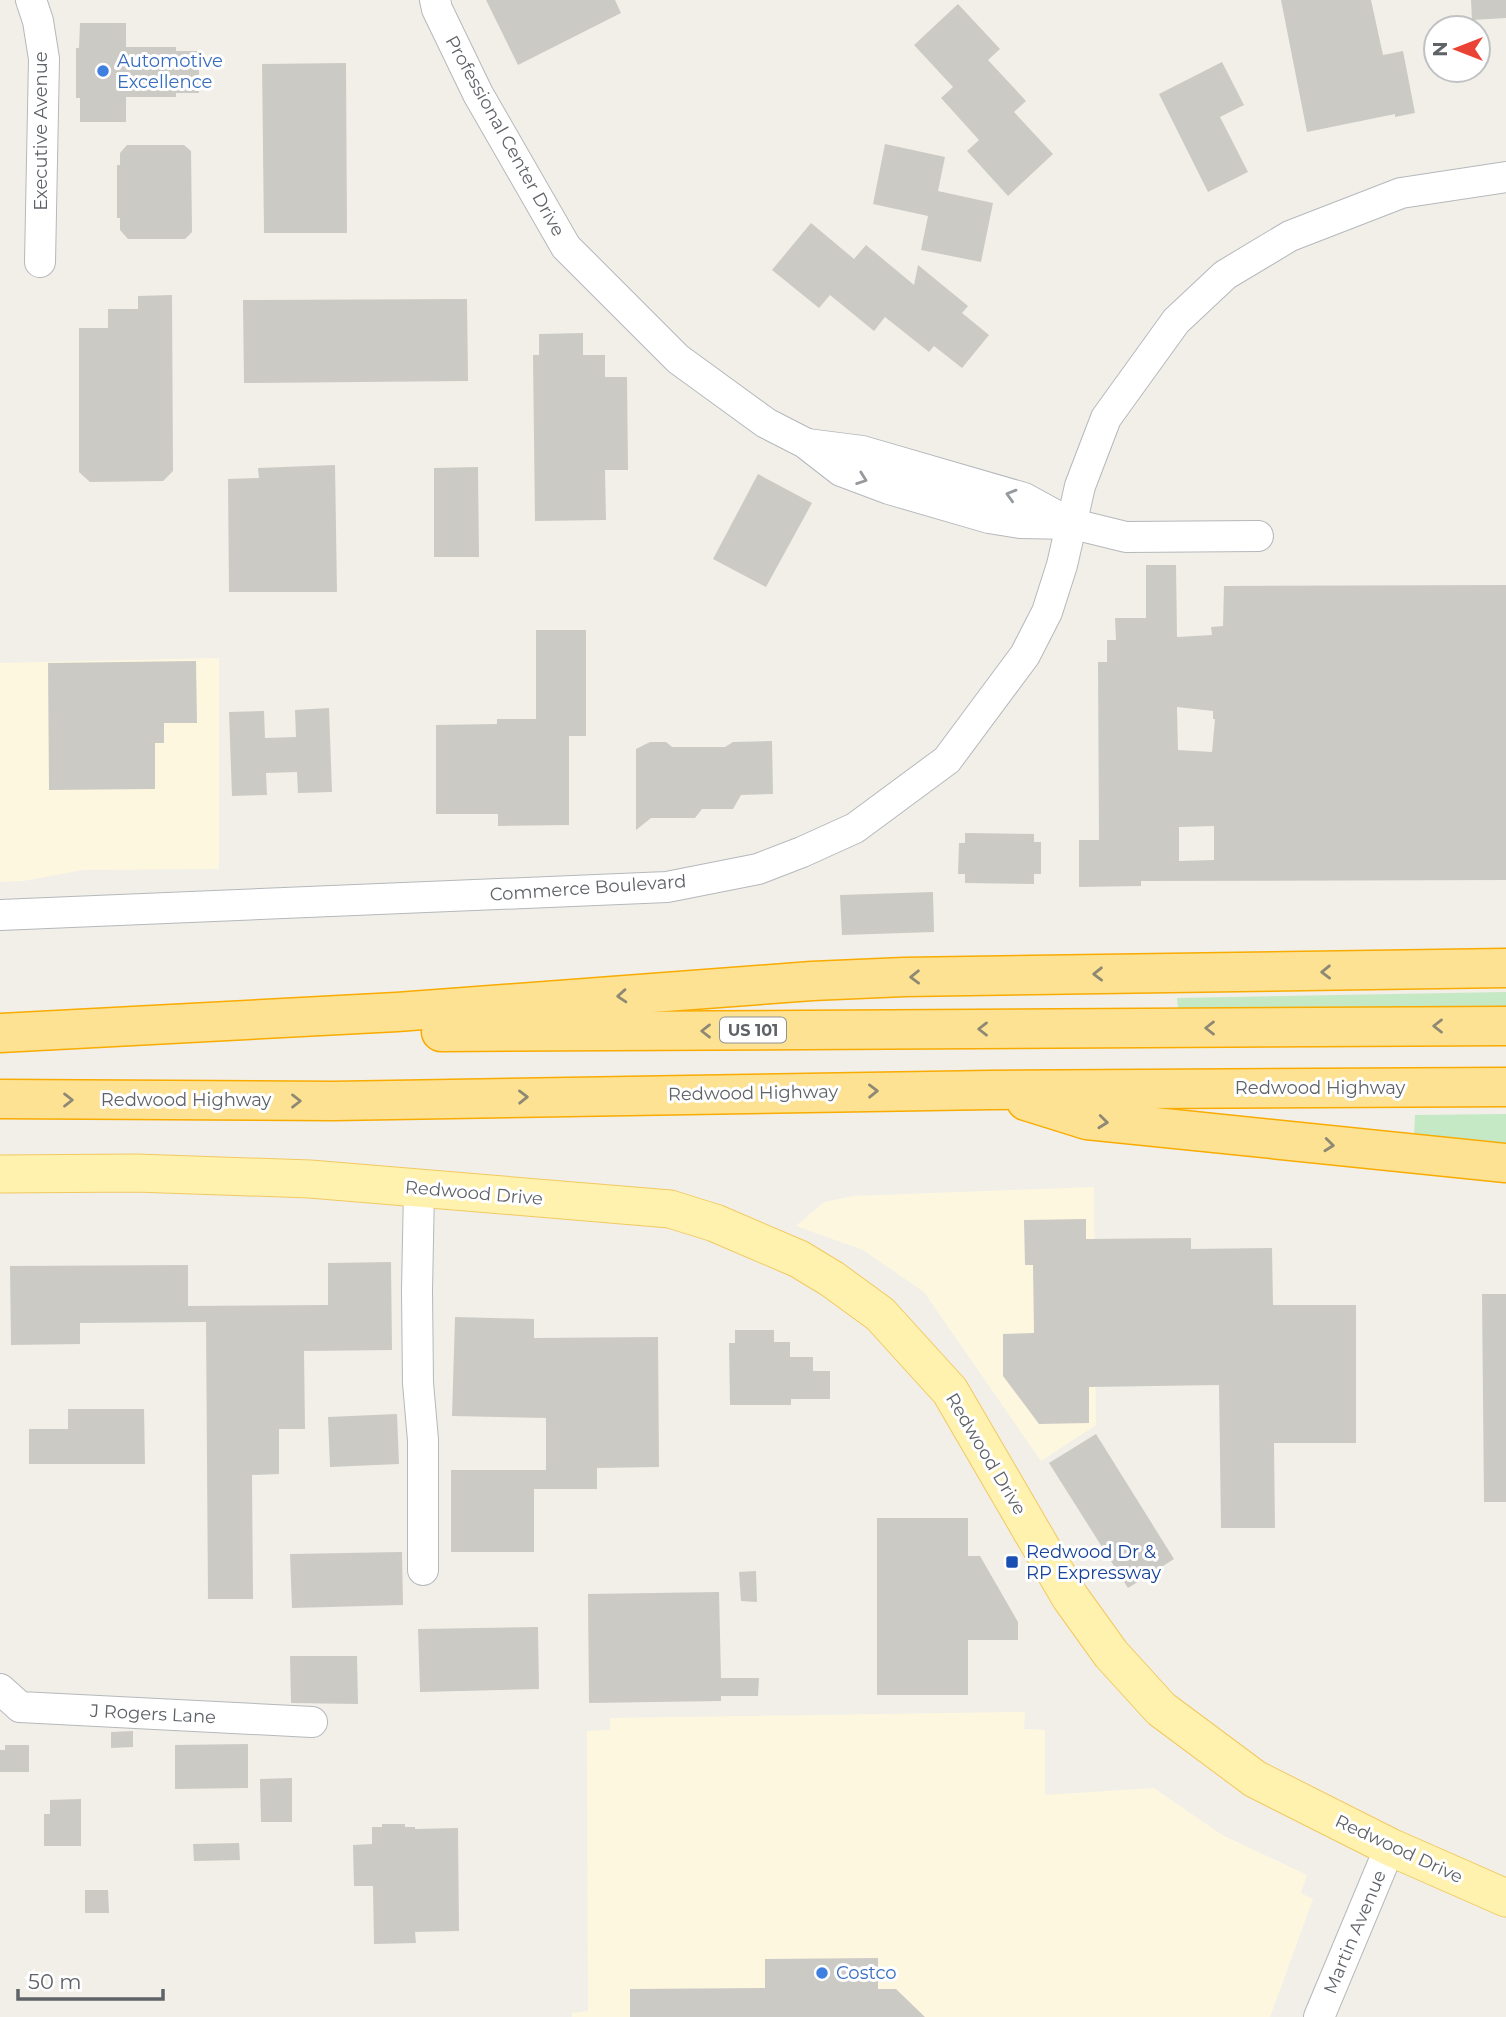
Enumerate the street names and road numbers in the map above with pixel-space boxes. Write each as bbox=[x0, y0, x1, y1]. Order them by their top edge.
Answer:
street label: Professional Center Drive bbox=[441, 32, 569, 240]
street label: Executive Avenue bbox=[30, 51, 52, 211]
street label: Commerce Boulevard bbox=[489, 870, 687, 906]
road number: US 101 bbox=[720, 1018, 786, 1042]
street label: Redwood Highway bbox=[1235, 1077, 1405, 1099]
street label: Redwood Highway bbox=[668, 1081, 839, 1105]
street label: Redwood Highway bbox=[101, 1089, 271, 1111]
street label: Redwood Drive bbox=[404, 1176, 544, 1210]
street label: Redwood Drive bbox=[941, 1389, 1031, 1519]
street label: J Rogers Lane bbox=[88, 1700, 217, 1728]
street label: Redwood Drive bbox=[1332, 1810, 1466, 1888]
street label: Martin Avenue bbox=[1319, 1867, 1391, 1997]

